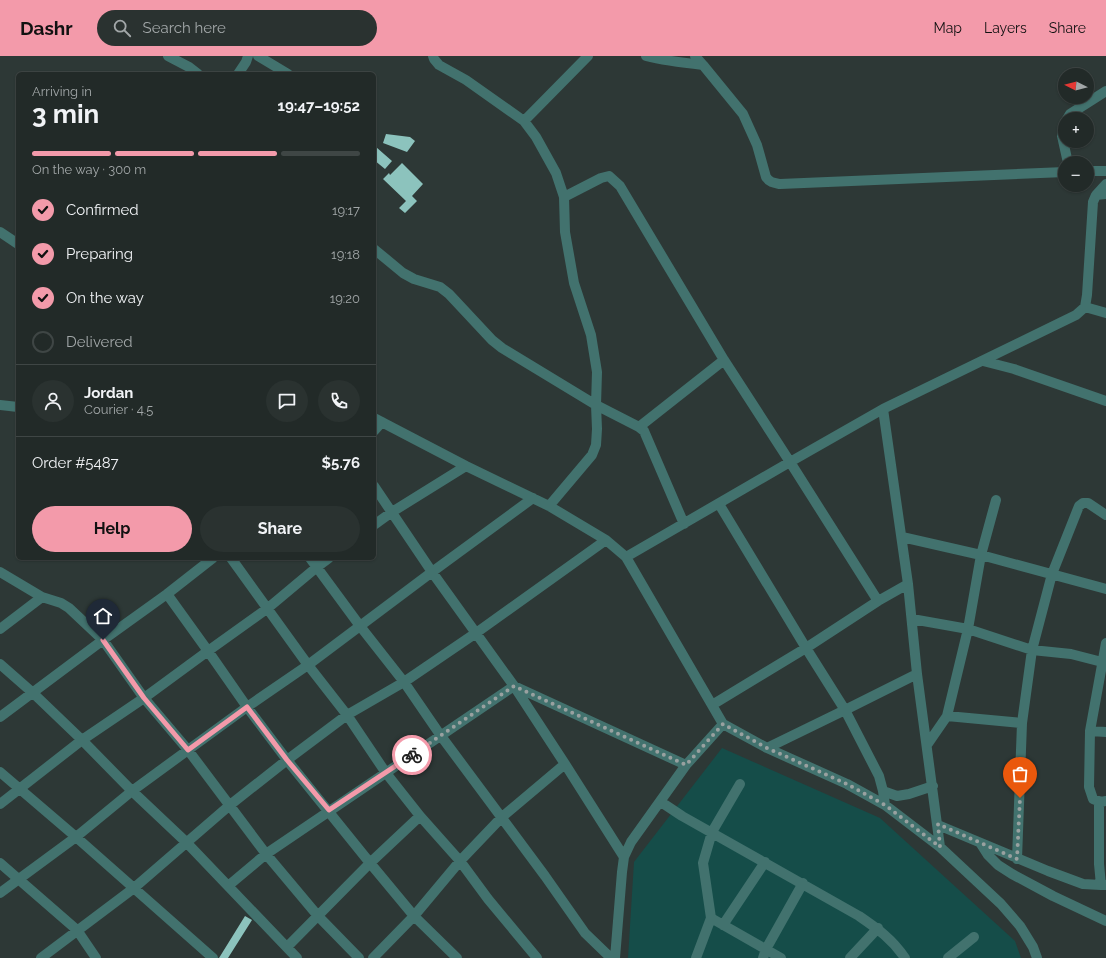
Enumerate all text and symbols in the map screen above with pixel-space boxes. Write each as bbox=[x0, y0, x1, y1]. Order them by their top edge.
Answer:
search box bbox=[97, 10, 377, 46]
text: Dashr bbox=[20, 17, 73, 39]
icon: search bbox=[111, 17, 133, 39]
text: Search here bbox=[143, 19, 226, 37]
text: Map bbox=[934, 20, 962, 36]
text: Layers bbox=[984, 20, 1027, 36]
text: Share bbox=[1049, 20, 1086, 36]
north arrow bbox=[1058, 68, 1094, 104]
map controls bbox=[1058, 68, 1094, 192]
text: Arriving in bbox=[32, 84, 92, 99]
text: 19:47–19:52 bbox=[278, 97, 360, 115]
text: 3 min bbox=[32, 99, 99, 129]
button: + bbox=[1058, 112, 1094, 148]
button: − bbox=[1058, 156, 1094, 192]
text: On the way · 300 m bbox=[32, 162, 146, 177]
icon: check bbox=[32, 199, 54, 221]
text: Confirmed bbox=[66, 201, 139, 219]
text: 19:17 bbox=[332, 203, 360, 218]
icon: check bbox=[32, 243, 54, 265]
text: Preparing bbox=[66, 245, 133, 263]
text: 19:18 bbox=[331, 247, 360, 262]
icon: check bbox=[32, 287, 54, 309]
text: On the way bbox=[66, 289, 144, 307]
text: 19:20 bbox=[330, 291, 360, 306]
text: Delivered bbox=[66, 333, 133, 351]
button: person bbox=[32, 380, 74, 422]
button: chat bbox=[266, 380, 308, 422]
button: phone bbox=[318, 380, 360, 422]
text: Jordan bbox=[84, 384, 133, 402]
text: Courier · 4.5 bbox=[84, 402, 153, 417]
text: Order #5487 bbox=[32, 454, 119, 472]
text: $5.76 bbox=[322, 454, 360, 472]
button: Help bbox=[32, 506, 192, 552]
button: Share bbox=[200, 506, 360, 552]
pin bbox=[86, 599, 120, 640]
icon: home bbox=[92, 605, 114, 627]
courier bbox=[392, 735, 432, 775]
icon: bike bbox=[401, 744, 423, 766]
pin bbox=[1003, 757, 1037, 798]
icon: bag bbox=[1009, 763, 1031, 785]

